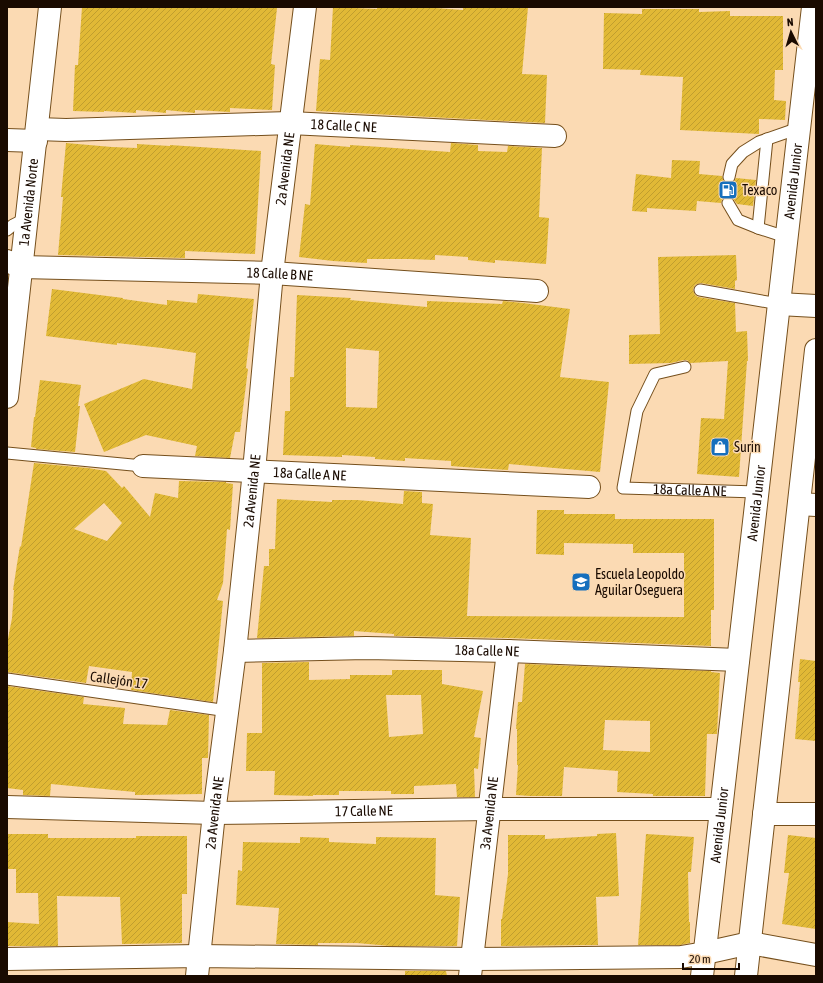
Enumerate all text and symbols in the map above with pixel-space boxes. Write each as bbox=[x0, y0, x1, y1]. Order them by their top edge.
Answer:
north arrow bbox=[771, 12, 811, 52]
text: N bbox=[786, 16, 794, 28]
street label: 18 Calle C NE bbox=[310, 116, 377, 135]
street label: 2a Avenida NE bbox=[272, 131, 297, 206]
street label: Avenida Junior bbox=[781, 142, 805, 220]
street label: 1a Avenida Norte bbox=[16, 157, 41, 247]
fuel station icon: Texaco bbox=[717, 179, 739, 201]
place label: Texaco bbox=[742, 182, 777, 198]
street label: 18 Calle B NE bbox=[246, 264, 313, 284]
shop icon: Surin bbox=[709, 436, 731, 458]
place label: Surin bbox=[734, 439, 761, 455]
street label: 2a Avenida NE bbox=[240, 454, 263, 528]
street label: 18a Calle A NE bbox=[273, 464, 347, 484]
street label: Avenida Junior bbox=[744, 464, 769, 542]
street label: 18a Calle A NE bbox=[653, 481, 727, 499]
place label: Escuela Leopoldo Aguilar Oseguera bbox=[595, 566, 685, 598]
school or university icon: Escuela Leopoldo Aguilar Oseguera bbox=[570, 571, 592, 593]
street label: 18a Calle NE bbox=[455, 642, 519, 659]
street label: Callejón 17 bbox=[89, 668, 149, 692]
street label: 2a Avenida NE bbox=[202, 776, 227, 850]
street label: 3a Avenida NE bbox=[477, 776, 501, 850]
street label: Avenida Junior bbox=[707, 785, 732, 864]
street label: 17 Calle NE bbox=[335, 802, 393, 819]
scale bar bbox=[683, 945, 739, 971]
text: 20 m bbox=[689, 952, 711, 966]

